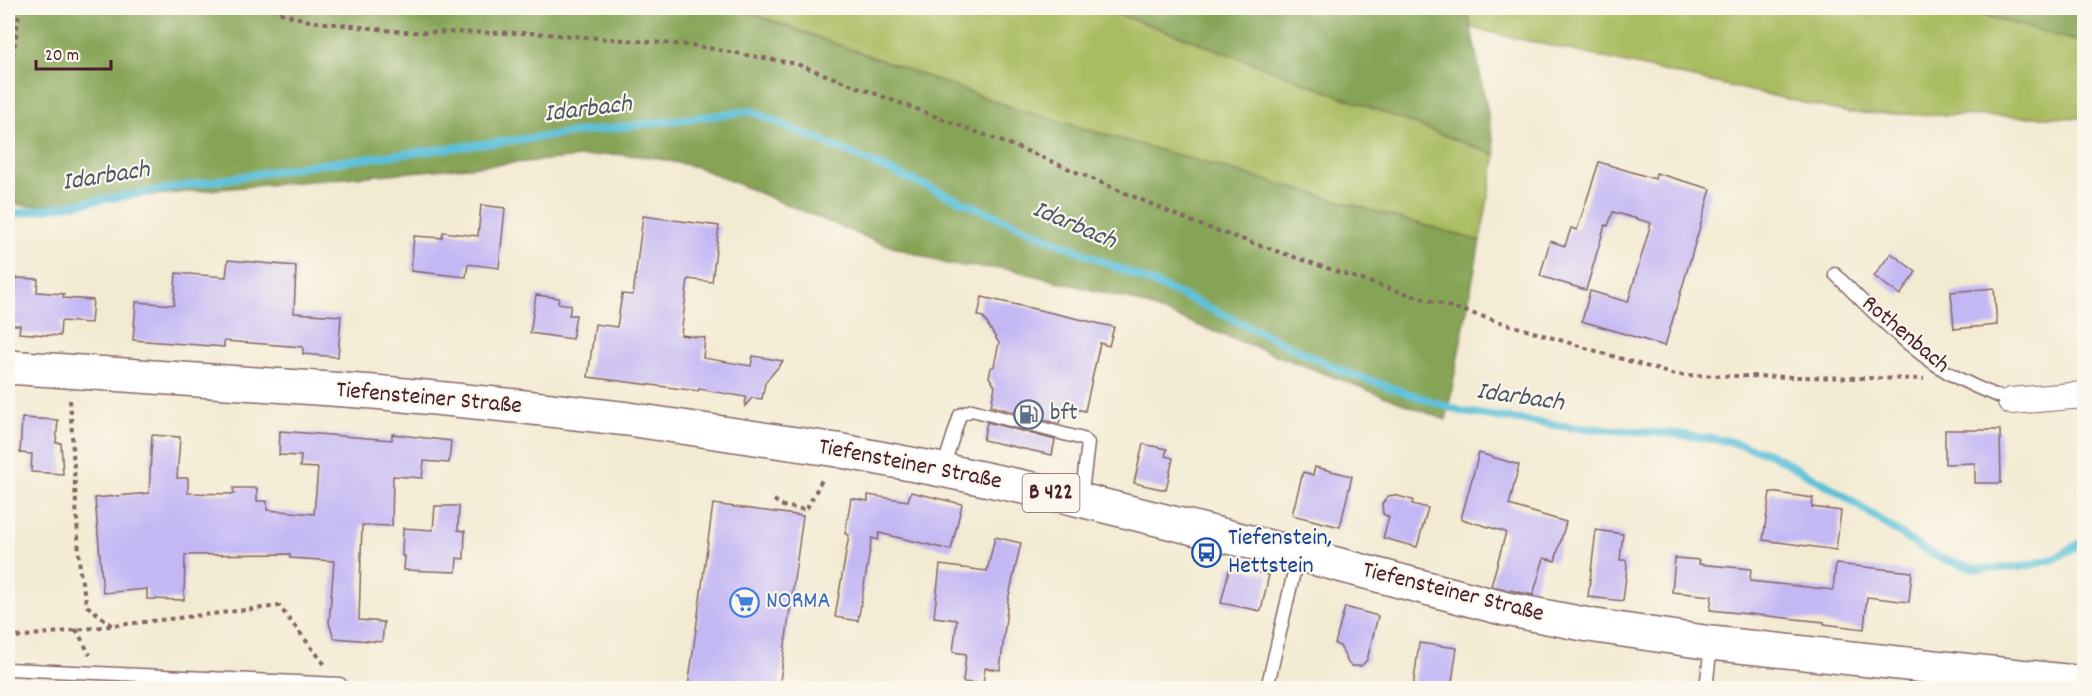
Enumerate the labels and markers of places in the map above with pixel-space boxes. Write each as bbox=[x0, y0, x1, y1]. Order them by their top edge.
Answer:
place label: bft bbox=[1050, 397, 1078, 431]
fuel station icon: bft bbox=[1013, 398, 1045, 430]
place label: Tiefenstein, Hettstein bbox=[1228, 522, 1332, 584]
bus stop icon: Tiefenstein, Hettstein bbox=[1191, 537, 1223, 569]
place label: NORMA bbox=[766, 585, 831, 619]
supermarket icon: NORMA bbox=[729, 586, 761, 618]

